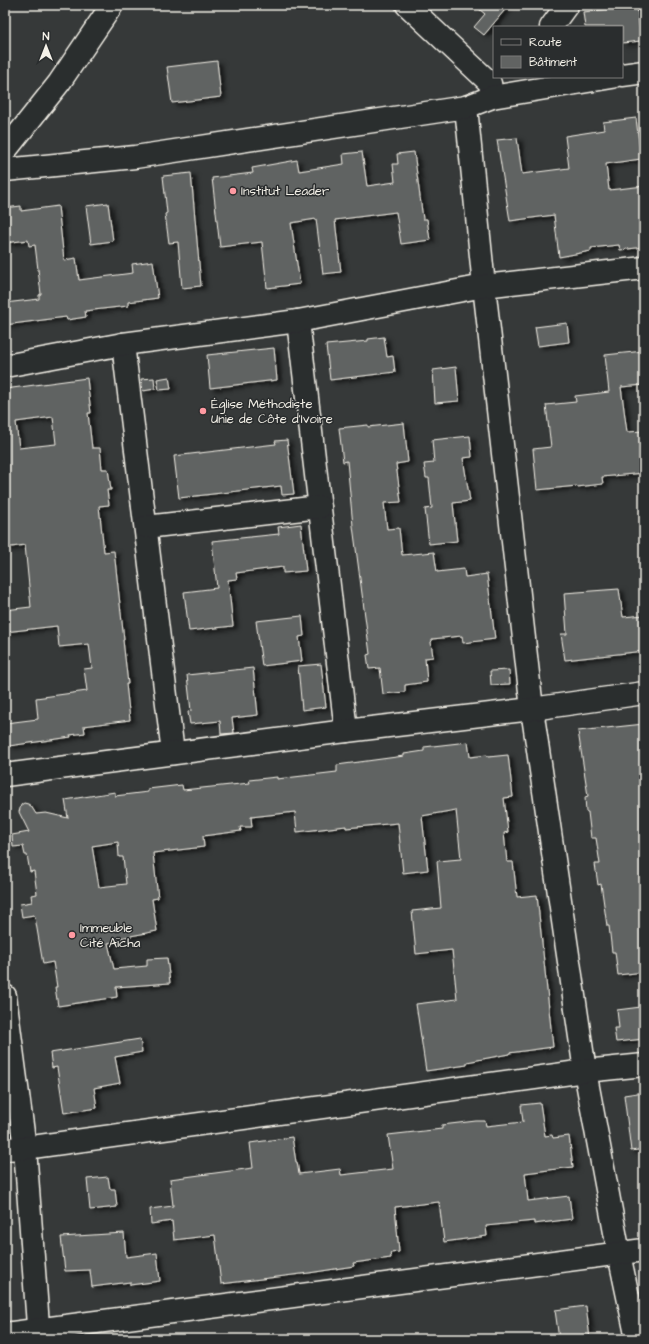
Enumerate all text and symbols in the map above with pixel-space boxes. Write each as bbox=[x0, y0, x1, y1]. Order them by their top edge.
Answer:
north arrow bbox=[26, 26, 66, 66]
legend bbox=[493, 26, 623, 78]
text: N bbox=[43, 29, 50, 44]
text: Route bbox=[529, 34, 562, 51]
text: Bâtiment bbox=[529, 54, 577, 71]
place label: Institut Leader bbox=[241, 182, 329, 200]
marker: Institut Leader bbox=[228, 186, 238, 196]
place label: Église Méthodiste Unie de Côte d'Ivoire bbox=[211, 395, 333, 428]
marker: Église Méthodiste Unie de Côte d'Ivoire bbox=[198, 406, 208, 416]
place label: Immeuble Cité Aïcha bbox=[80, 919, 141, 952]
marker: Immeuble Cité Aïcha bbox=[67, 930, 77, 940]

